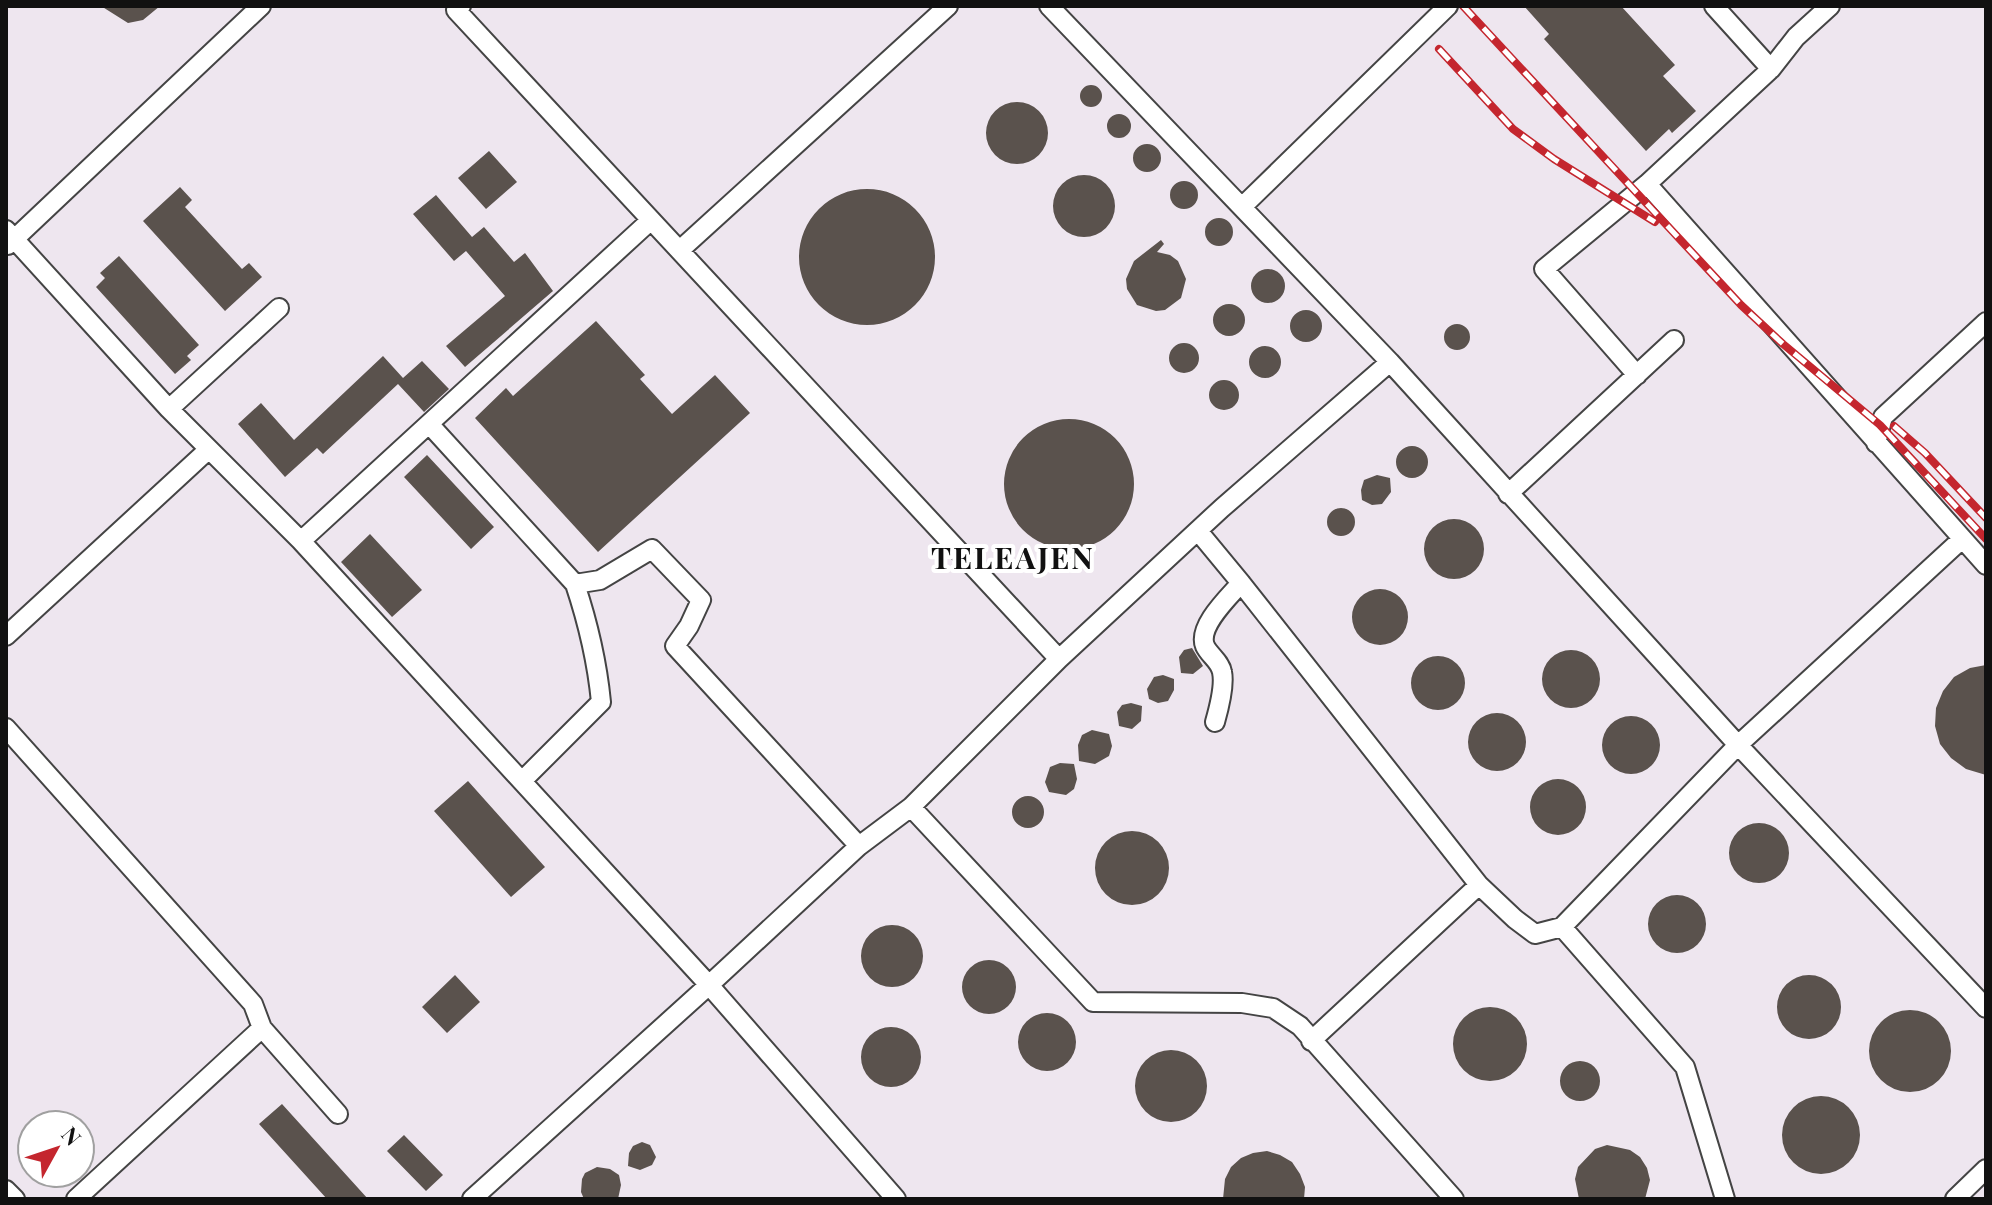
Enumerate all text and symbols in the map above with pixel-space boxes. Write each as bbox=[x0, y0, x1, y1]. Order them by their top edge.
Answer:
district label: TELEAJEN bbox=[931, 537, 1095, 577]
north arrow bbox=[16, 1109, 96, 1189]
text: N bbox=[55, 1120, 89, 1151]

